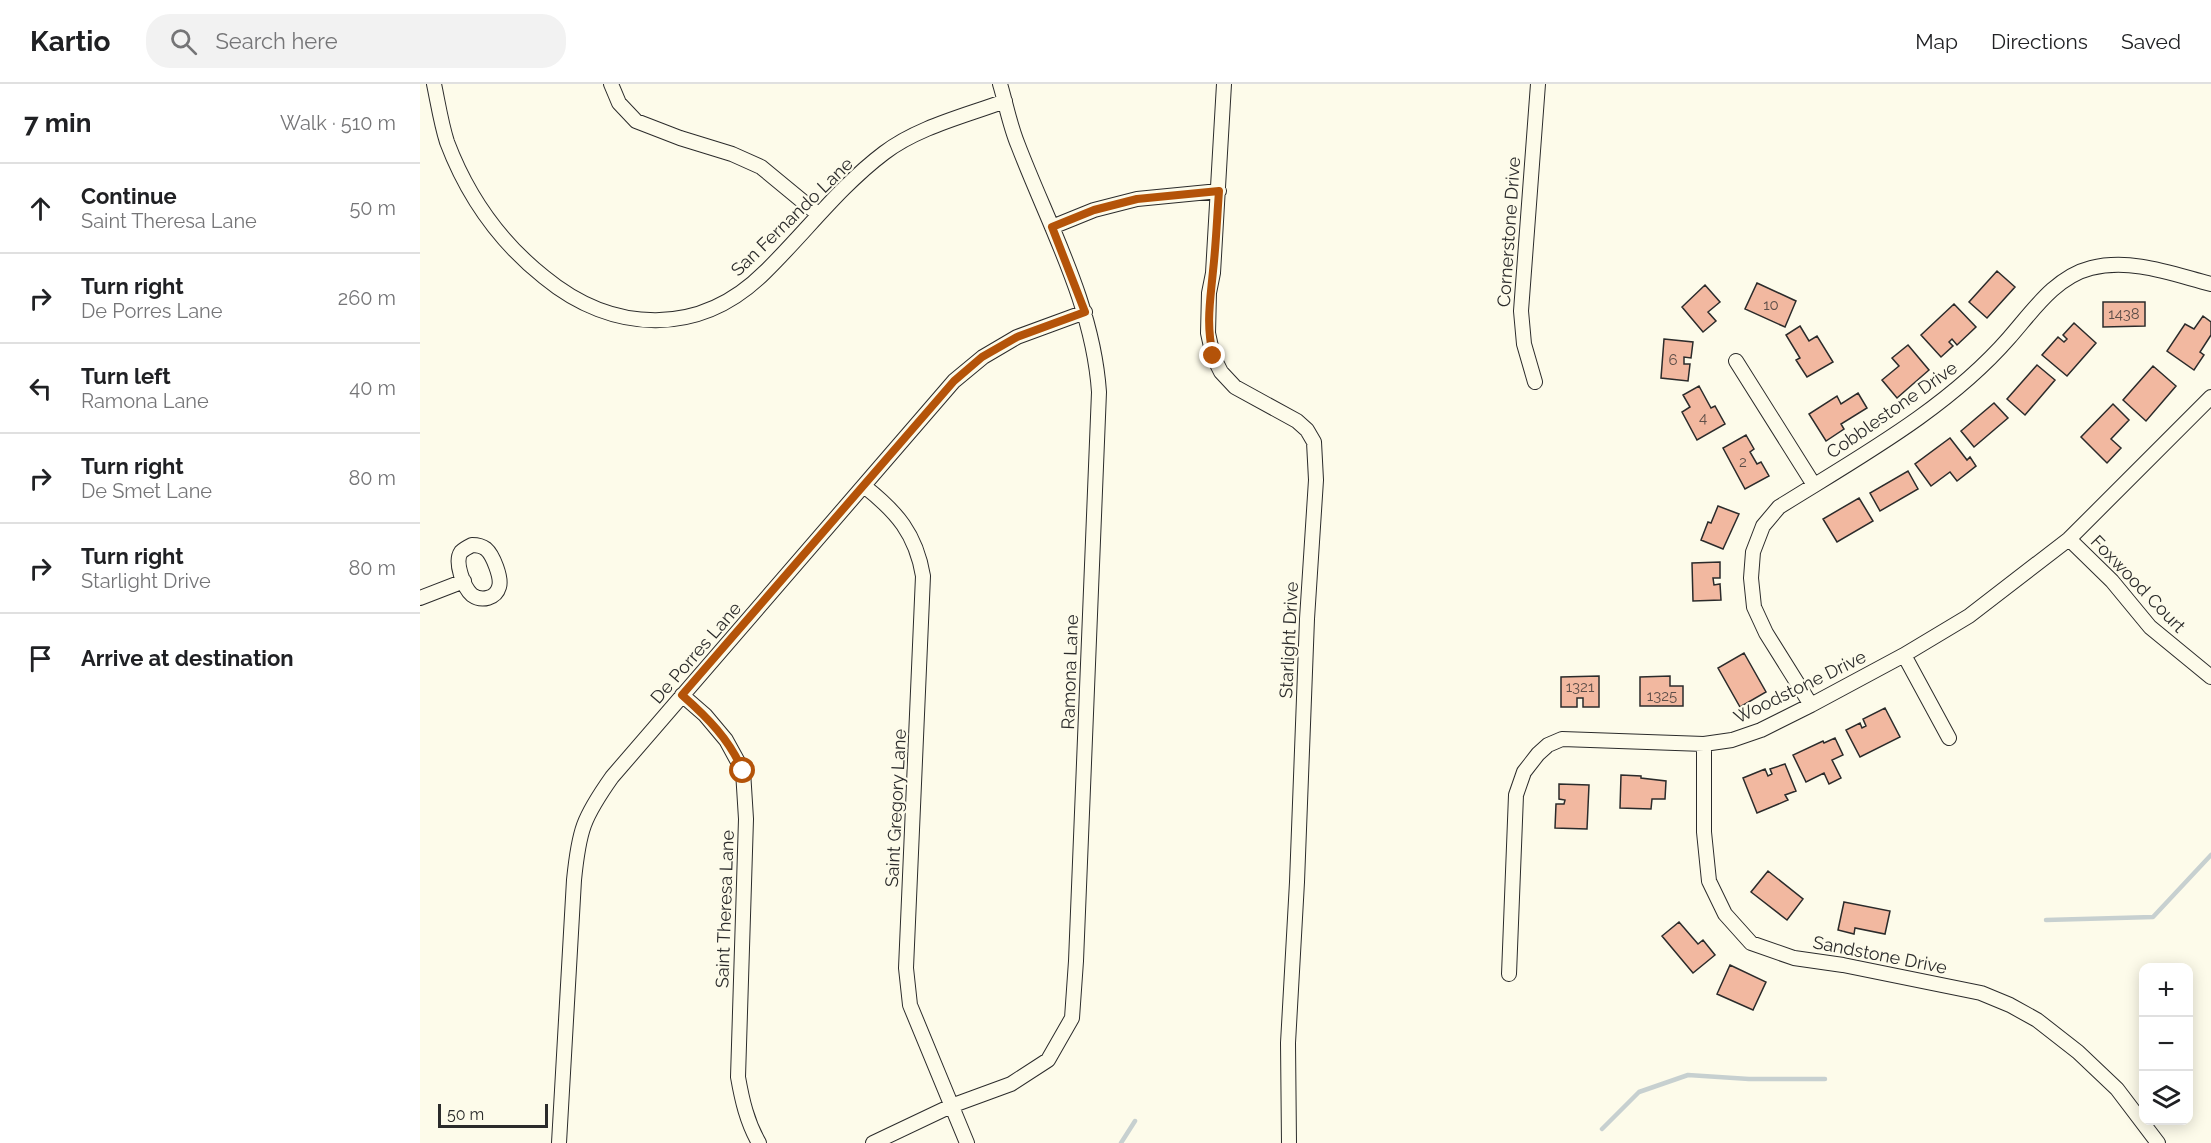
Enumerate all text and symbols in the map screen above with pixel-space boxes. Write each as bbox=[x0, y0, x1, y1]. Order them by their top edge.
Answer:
search box bbox=[146, 14, 566, 68]
text: Kartio bbox=[30, 25, 110, 58]
icon: search bbox=[167, 25, 200, 58]
text: Search here bbox=[215, 28, 338, 54]
text: Map bbox=[1915, 29, 1958, 54]
text: Directions bbox=[1991, 29, 2088, 54]
text: Saved bbox=[2121, 29, 2181, 54]
text: 7 min bbox=[24, 108, 91, 138]
text: Walk · 510 m bbox=[280, 111, 396, 135]
street label: San Fernando Lane bbox=[726, 153, 857, 280]
street label: Cornerstone Drive bbox=[1493, 156, 1524, 308]
text: Continue bbox=[81, 183, 177, 209]
icon: ahead bbox=[24, 192, 57, 225]
text: 50 m bbox=[349, 196, 396, 220]
text: Saint Theresa Lane bbox=[81, 209, 257, 233]
text: Turn right bbox=[81, 273, 184, 299]
icon: right bbox=[24, 282, 57, 315]
text: 260 m bbox=[338, 286, 396, 310]
house number: 10 bbox=[1763, 296, 1779, 314]
text: De Porres Lane bbox=[81, 299, 222, 323]
house number: 1438 bbox=[2108, 305, 2140, 323]
route end bbox=[1199, 342, 1225, 368]
house number: 6 bbox=[1668, 351, 1678, 369]
street label: Cobblestone Drive bbox=[1822, 356, 1961, 463]
text: Turn left bbox=[81, 363, 171, 389]
icon: left bbox=[24, 372, 57, 405]
text: 40 m bbox=[349, 376, 396, 400]
text: Ramona Lane bbox=[81, 389, 209, 413]
house number: 4 bbox=[1699, 409, 1707, 427]
text: Turn right bbox=[81, 453, 184, 479]
house number: 2 bbox=[1739, 453, 1747, 471]
icon: right bbox=[24, 462, 57, 495]
text: 80 m bbox=[348, 466, 396, 490]
text: De Smet Lane bbox=[81, 479, 212, 503]
street label: Foxwood Court bbox=[2087, 531, 2190, 637]
text: Turn right bbox=[81, 543, 184, 569]
icon: right bbox=[24, 552, 57, 585]
text: 80 m bbox=[348, 556, 396, 580]
text: Starlight Drive bbox=[81, 569, 211, 593]
street label: Starlight Drive bbox=[1275, 581, 1302, 699]
street label: De Porres Lane bbox=[646, 597, 746, 708]
street label: Ramona Lane bbox=[1057, 614, 1082, 730]
icon: arrive bbox=[24, 642, 57, 675]
text: Arrive at destination bbox=[81, 645, 294, 671]
street label: Woodstone Drive bbox=[1730, 645, 1870, 728]
house number: 1321 bbox=[1566, 678, 1595, 696]
house number: 1325 bbox=[1647, 687, 1677, 705]
street label: Saint Gregory Lane bbox=[881, 728, 910, 888]
route start bbox=[729, 757, 755, 783]
street label: Saint Theresa Lane bbox=[711, 829, 738, 988]
street label: Sandstone Drive bbox=[1811, 931, 1949, 978]
map controls bbox=[2139, 963, 2193, 1125]
button: + bbox=[2139, 963, 2193, 1017]
button: − bbox=[2139, 1017, 2193, 1071]
button: layers bbox=[2139, 1071, 2193, 1125]
scale bar bbox=[438, 1101, 548, 1128]
text: 50 m bbox=[447, 1105, 484, 1124]

